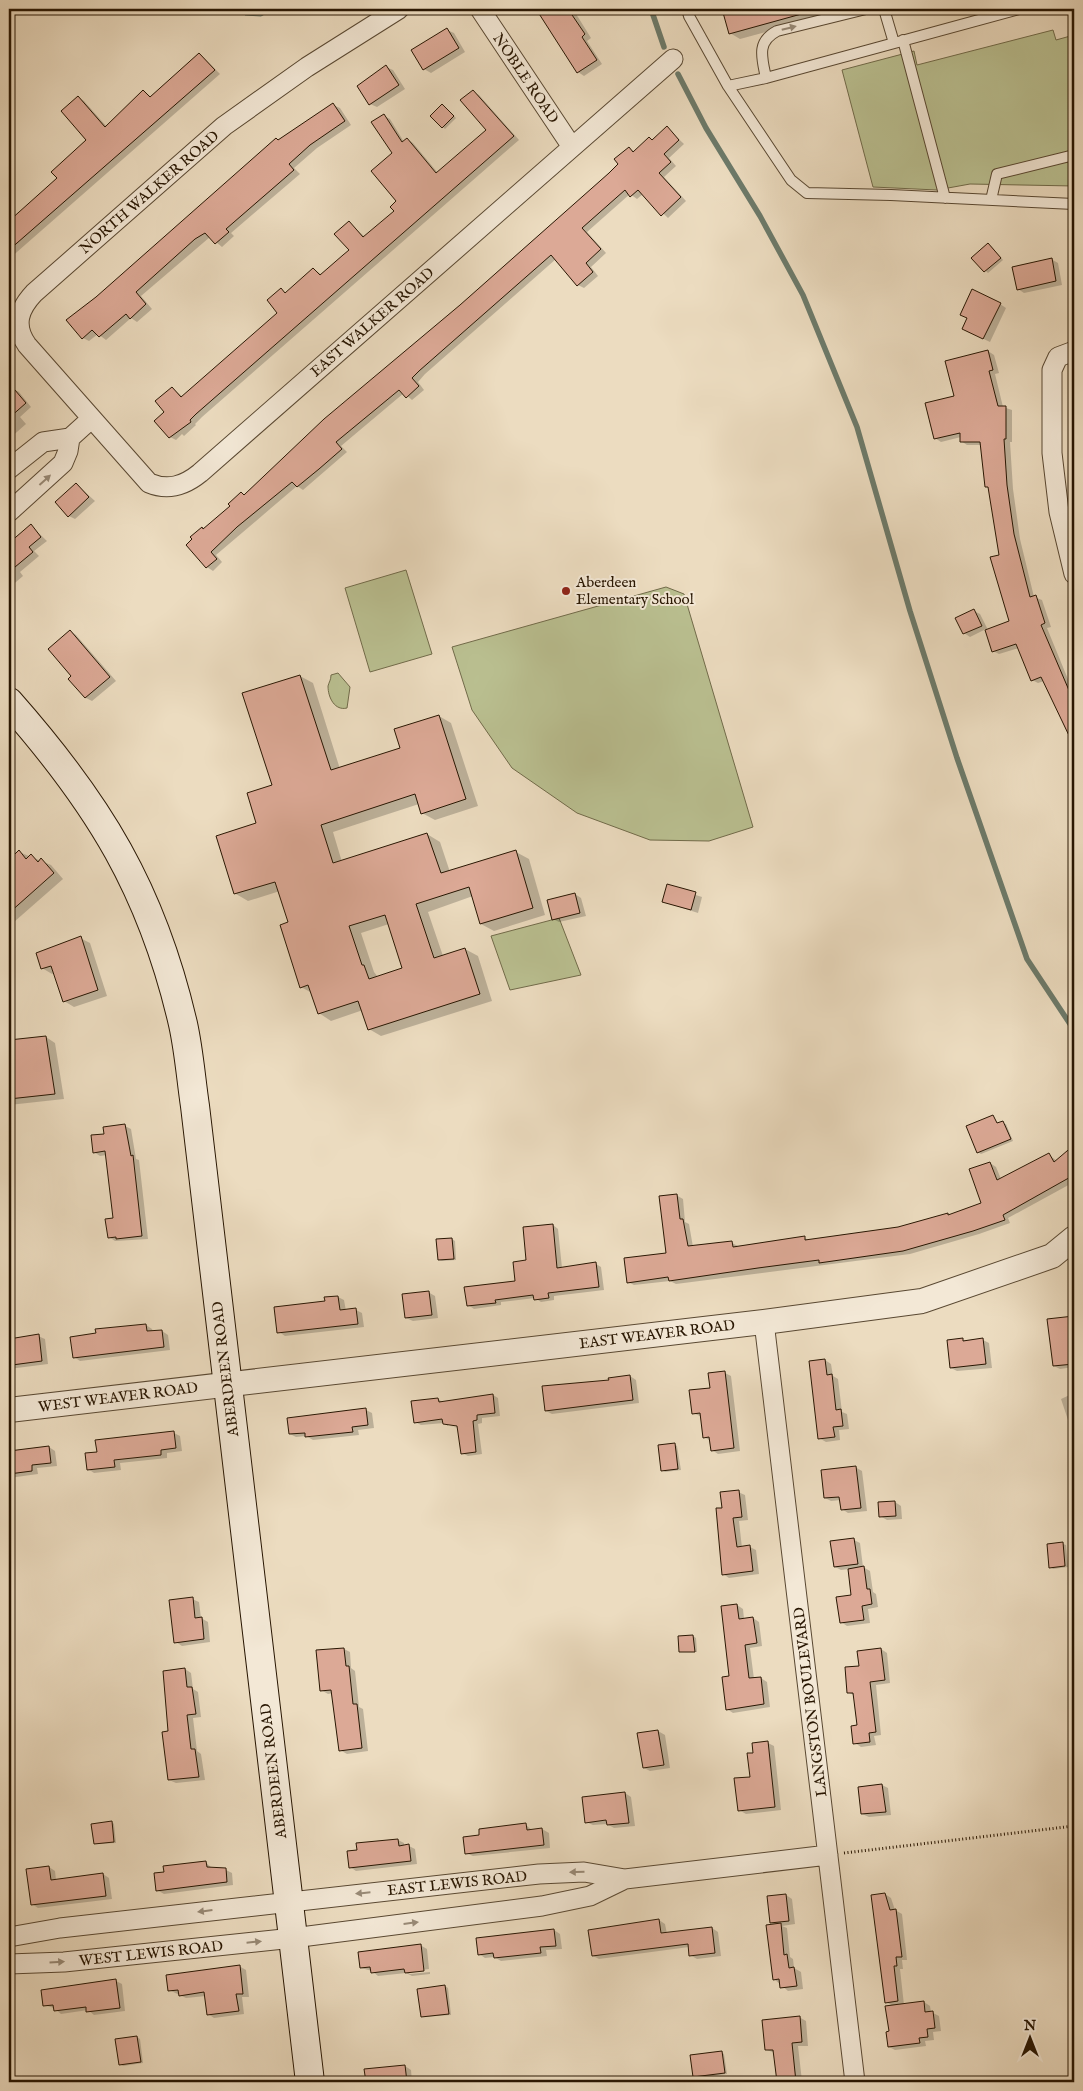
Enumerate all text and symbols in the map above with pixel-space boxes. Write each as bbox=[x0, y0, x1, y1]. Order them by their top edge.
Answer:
one-way arrow bbox=[782, 24, 797, 32]
street label: NOBLE ROAD bbox=[488, 30, 563, 127]
street label: NORTH WALKER ROAD bbox=[76, 127, 223, 258]
street label: EAST WALKER ROAD bbox=[306, 263, 438, 381]
one-way arrow bbox=[39, 474, 51, 486]
place label: Aberdeen Elementary School bbox=[575, 573, 695, 609]
marker: Aberdeen Elementary School bbox=[560, 585, 572, 597]
street label: ABERDEEN ROAD bbox=[208, 1300, 243, 1439]
street label: EAST WEAVER ROAD bbox=[578, 1316, 736, 1353]
street label: WEST WEAVER ROAD bbox=[37, 1378, 199, 1417]
street label: LANGSTON BOULEVARD bbox=[789, 1606, 832, 1798]
street label: ABERDEEN ROAD bbox=[256, 1702, 291, 1841]
street label: EAST LEWIS ROAD bbox=[386, 1867, 528, 1900]
one-way arrow bbox=[568, 1868, 584, 1876]
one-way arrow bbox=[355, 1889, 371, 1897]
one-way arrow bbox=[197, 1907, 213, 1915]
one-way arrow bbox=[403, 1919, 419, 1927]
street label: WEST LEWIS ROAD bbox=[78, 1936, 224, 1971]
one-way arrow bbox=[246, 1938, 262, 1946]
one-way arrow bbox=[50, 1958, 66, 1966]
north arrow bbox=[1006, 2014, 1056, 2064]
text: N bbox=[1023, 2017, 1036, 2035]

